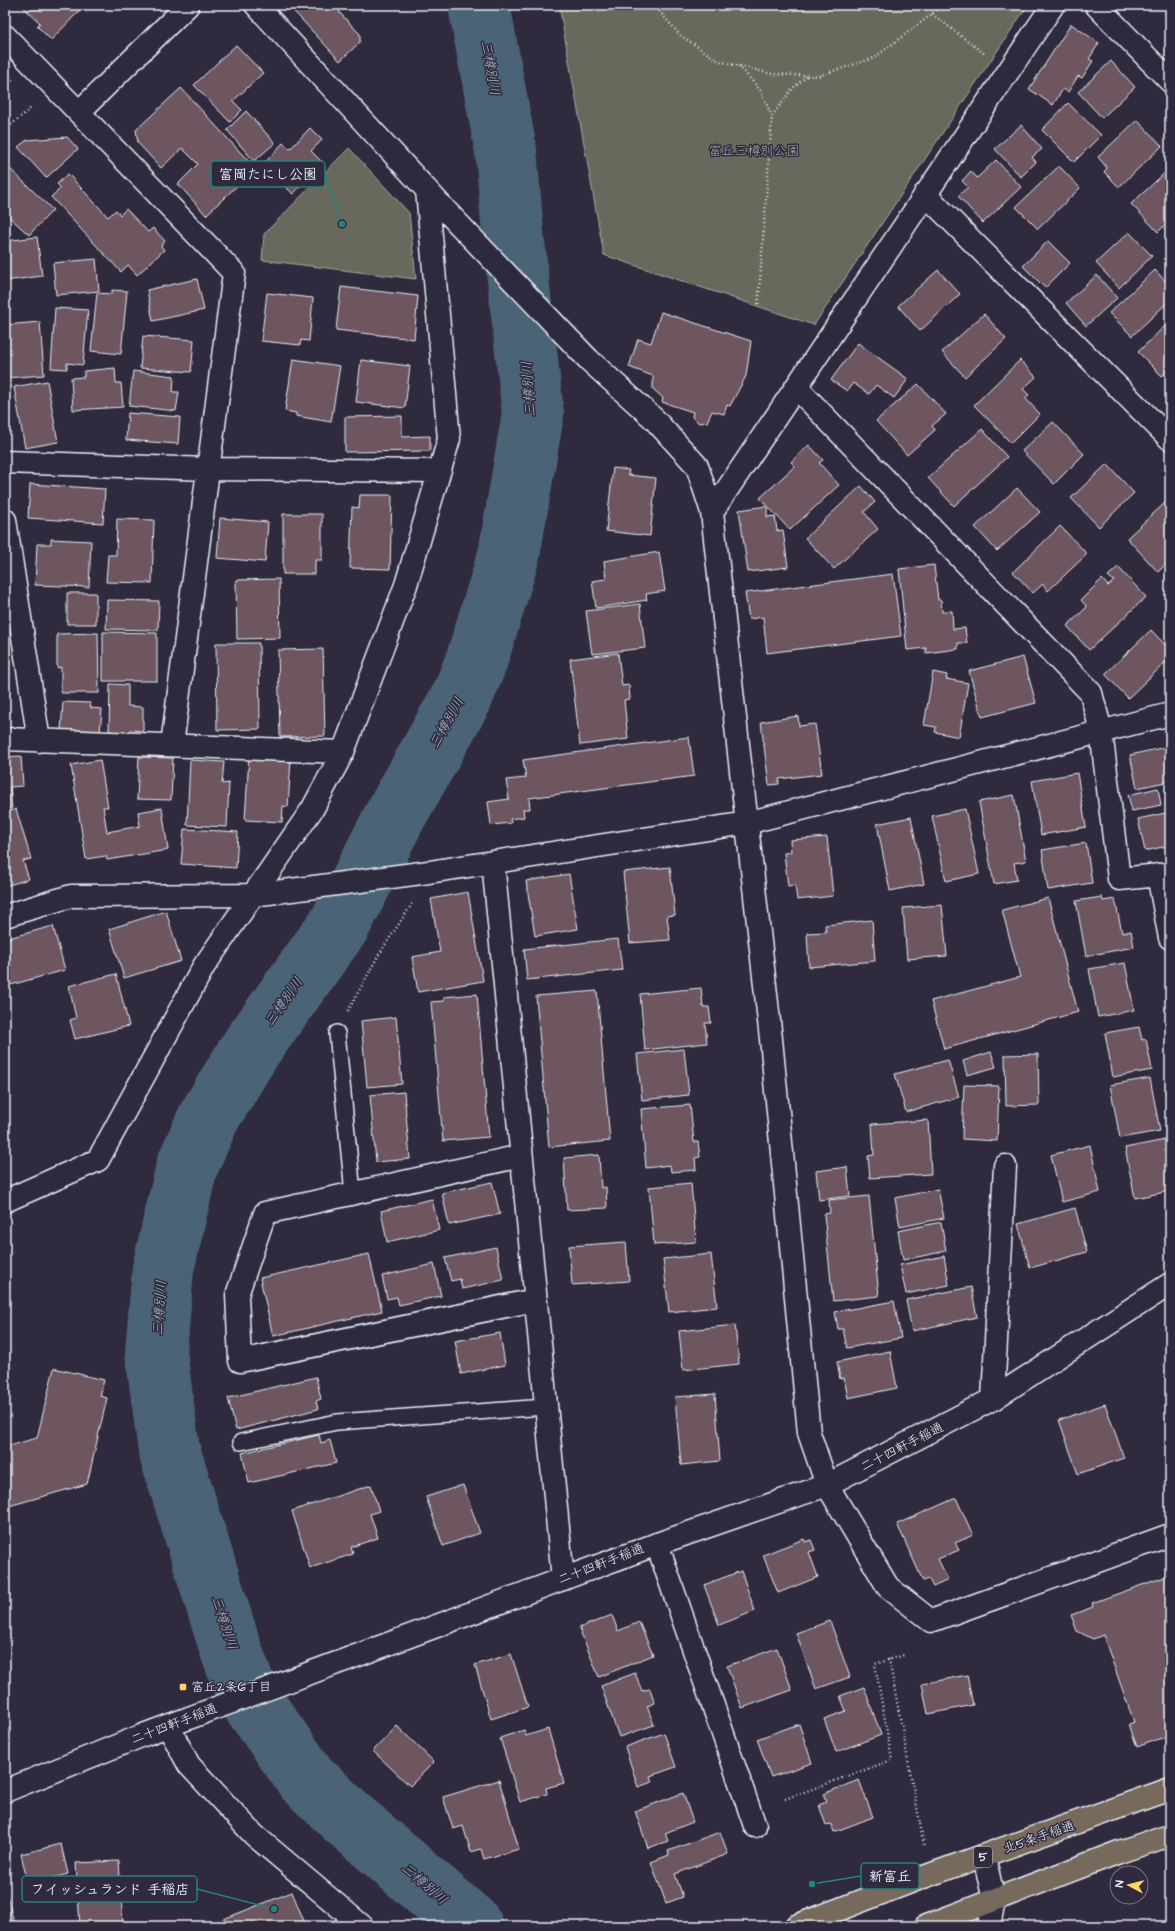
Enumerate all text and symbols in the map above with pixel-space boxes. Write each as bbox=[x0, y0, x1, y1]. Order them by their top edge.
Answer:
water label: 三樽別川 bbox=[475, 39, 505, 97]
park label: 富丘三樽別公園 bbox=[708, 142, 800, 160]
callout: 富岡たにし公園 bbox=[211, 161, 325, 187]
text: 富岡たにし公園 bbox=[219, 165, 317, 185]
water label: 三樽別川 bbox=[517, 360, 541, 418]
water label: 三樽別川 bbox=[425, 694, 469, 752]
water label: 三樽別川 bbox=[260, 973, 308, 1031]
water label: 三樽別川 bbox=[148, 1279, 172, 1337]
street label: 二十四軒手稲通 bbox=[857, 1418, 947, 1476]
street label: 二十四軒手稲通 bbox=[555, 1539, 647, 1589]
water label: 三樽別川 bbox=[206, 1593, 242, 1653]
place label: 富丘2条6丁目 bbox=[191, 1678, 272, 1696]
marker: 富丘2条6丁目 bbox=[178, 1682, 188, 1692]
street label: 二十四軒手稲通 bbox=[128, 1699, 220, 1749]
street label: 北5条手稲通 bbox=[1001, 1816, 1077, 1858]
road number: 5 bbox=[974, 1847, 992, 1867]
water label: 三樽別川 bbox=[396, 1858, 452, 1910]
callout: 新富丘 bbox=[861, 1863, 919, 1889]
north arrow bbox=[1109, 1865, 1149, 1905]
text: 新富丘 bbox=[869, 1867, 911, 1887]
callout: フイッシュランド 手稲店 bbox=[22, 1876, 197, 1902]
text: N bbox=[1112, 1879, 1127, 1888]
text: フイッシュランド 手稲店 bbox=[31, 1880, 189, 1900]

